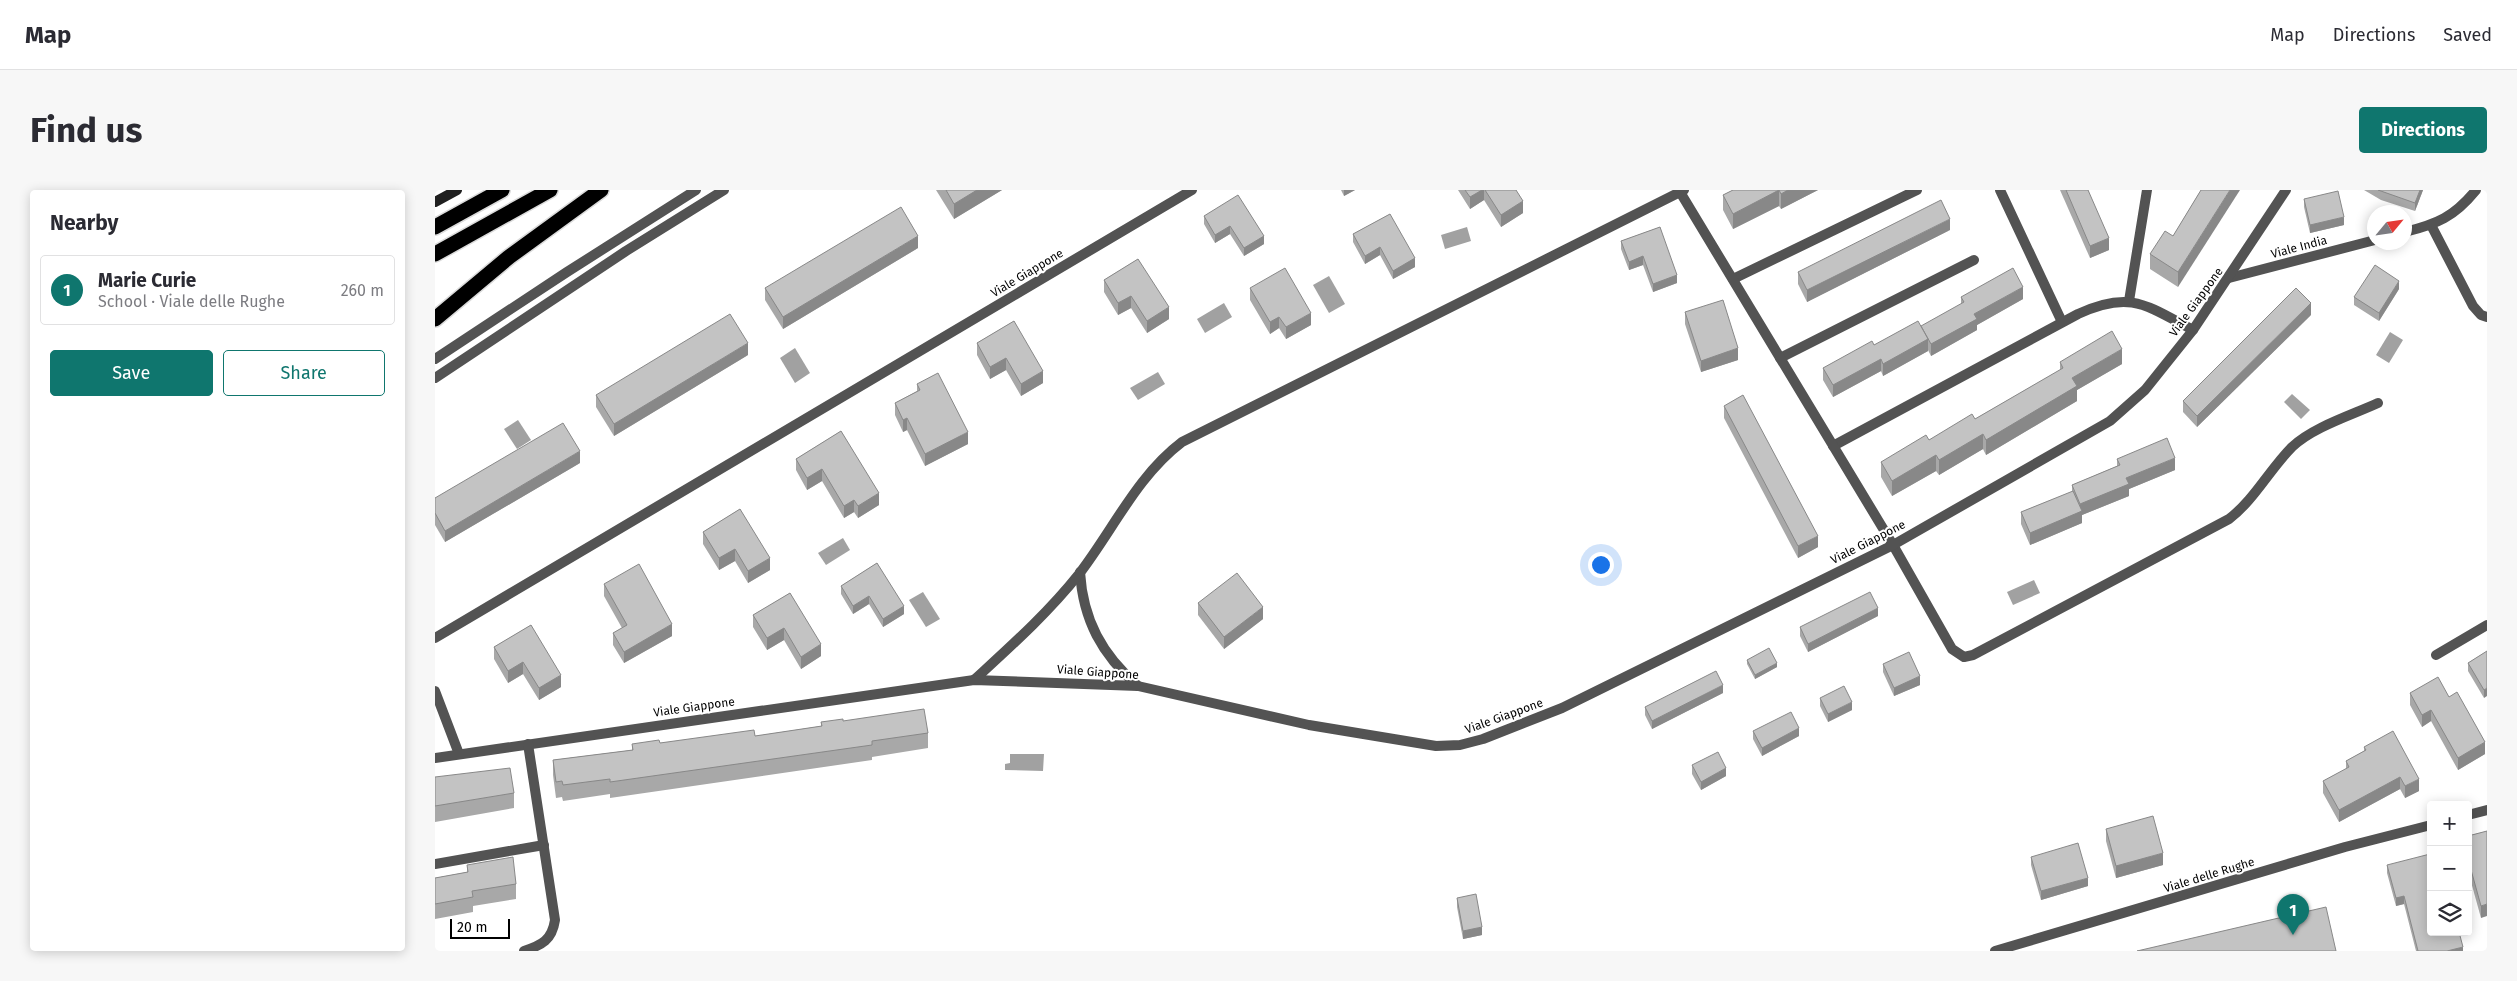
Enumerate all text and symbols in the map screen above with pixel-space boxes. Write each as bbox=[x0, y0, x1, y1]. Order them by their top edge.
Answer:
text: Map bbox=[25, 21, 71, 49]
text: Map bbox=[2270, 24, 2305, 46]
text: Directions bbox=[2333, 24, 2415, 46]
text: Saved bbox=[2443, 24, 2492, 46]
button: Directions bbox=[2359, 107, 2487, 153]
text: Find us bbox=[30, 109, 142, 151]
north arrow bbox=[2367, 205, 2412, 250]
text: Nearby bbox=[50, 210, 118, 236]
street label: Viale India bbox=[2270, 233, 2328, 261]
street label: Viale Giappone bbox=[988, 246, 1066, 300]
street label: Viale Giappone bbox=[2166, 265, 2226, 339]
text: Marie Curie bbox=[98, 269, 196, 292]
text: 1 bbox=[63, 281, 71, 300]
text: 260 m bbox=[341, 281, 384, 300]
text: School · Viale delle Rughe bbox=[98, 292, 285, 311]
button: Save bbox=[50, 350, 213, 396]
button: Share bbox=[223, 350, 385, 396]
street label: Viale Giappone bbox=[1828, 517, 1908, 567]
your location bbox=[1588, 552, 1614, 578]
street label: Viale Giappone bbox=[1057, 662, 1139, 682]
street label: Viale Giappone bbox=[652, 694, 736, 720]
street label: Viale Giappone bbox=[1463, 695, 1545, 737]
map controls bbox=[2427, 801, 2472, 936]
button: + bbox=[2427, 801, 2472, 846]
button: − bbox=[2427, 846, 2472, 891]
street label: Viale delle Rughe bbox=[2162, 855, 2256, 895]
button: layers bbox=[2427, 891, 2472, 936]
pin: 1 bbox=[2277, 894, 2309, 935]
scale bar bbox=[450, 916, 510, 939]
text: 20 m bbox=[457, 919, 487, 936]

